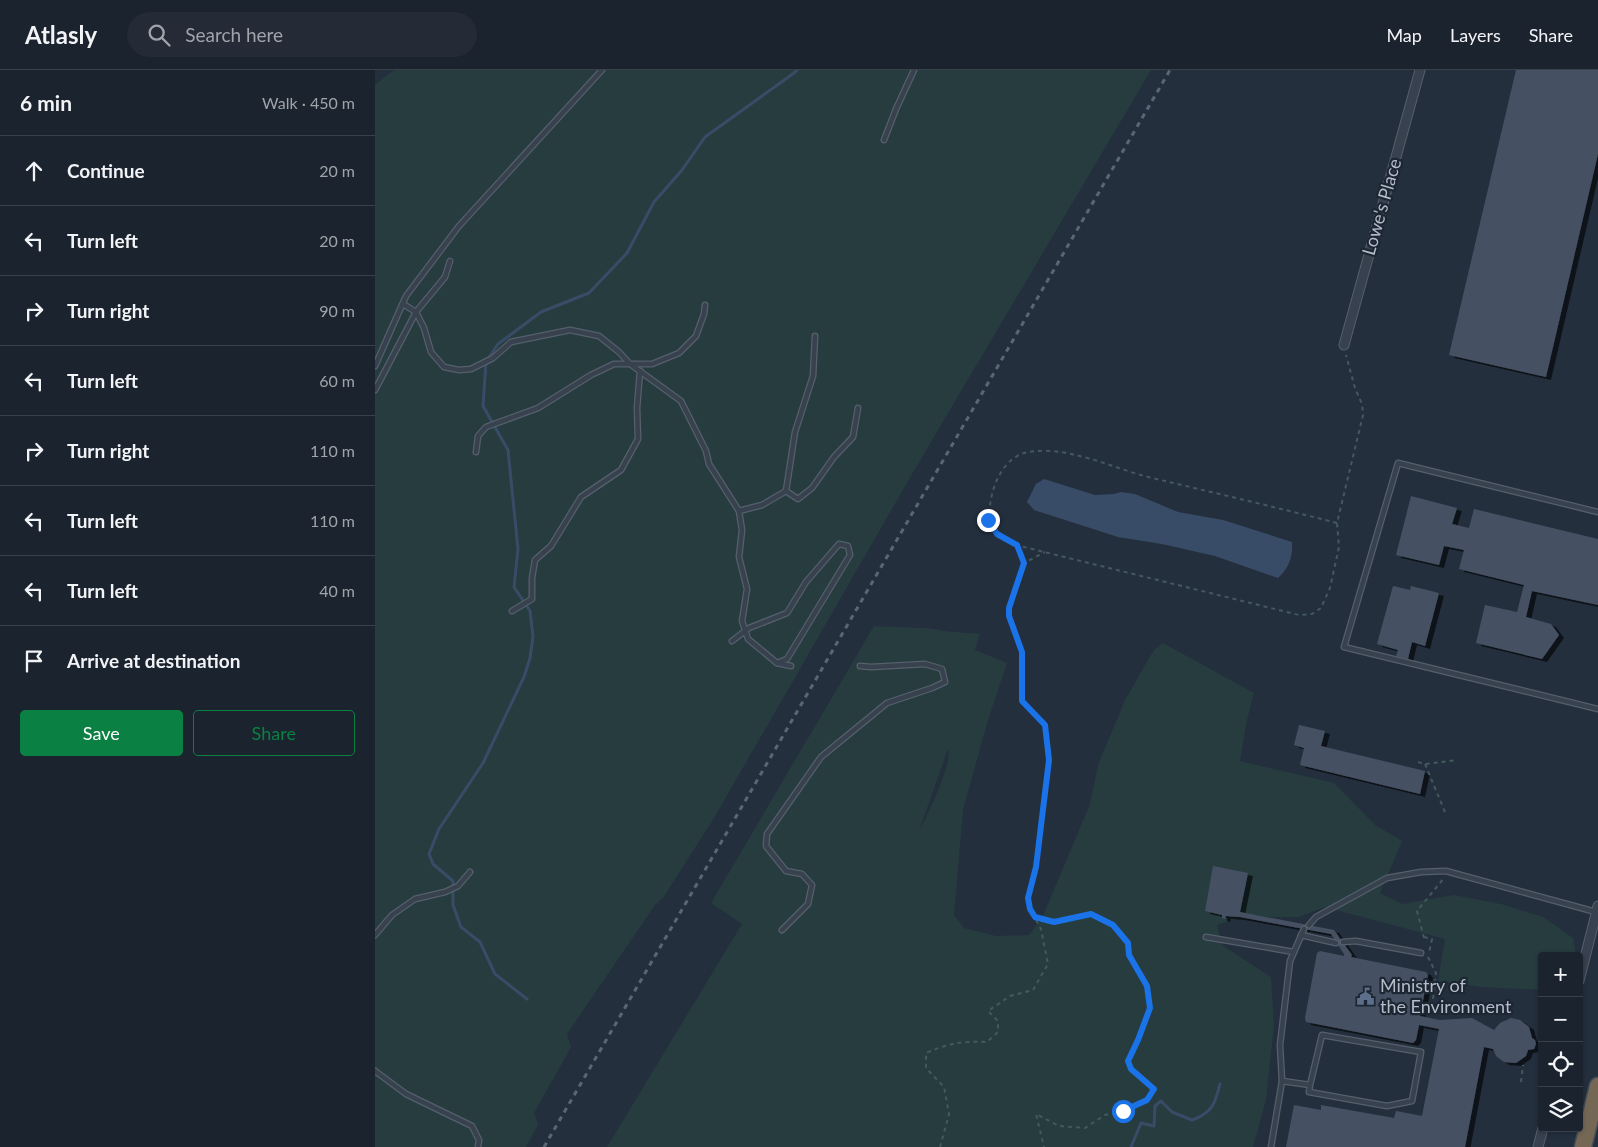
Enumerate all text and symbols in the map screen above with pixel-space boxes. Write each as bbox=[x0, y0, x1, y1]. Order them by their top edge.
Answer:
search box bbox=[127, 12, 477, 57]
text: Atlasly bbox=[25, 20, 97, 49]
icon: search bbox=[145, 21, 173, 49]
text: Search here bbox=[185, 23, 283, 46]
text: Map bbox=[1386, 24, 1422, 46]
text: Layers bbox=[1450, 24, 1501, 46]
text: Share bbox=[1529, 24, 1573, 46]
text: 6 min bbox=[20, 90, 72, 115]
text: Walk · 450 m bbox=[262, 93, 355, 112]
street label: Lowe's Place bbox=[1357, 156, 1405, 258]
icon: ahead bbox=[20, 157, 48, 185]
text: Continue bbox=[67, 159, 145, 182]
text: 20 m bbox=[319, 161, 355, 180]
icon: left bbox=[20, 227, 48, 255]
text: Turn left bbox=[67, 229, 138, 252]
text: 20 m bbox=[319, 231, 355, 250]
icon: right bbox=[20, 297, 48, 325]
text: Turn right bbox=[67, 299, 149, 322]
text: 90 m bbox=[319, 301, 355, 320]
icon: left bbox=[20, 367, 48, 395]
text: Turn left bbox=[67, 369, 138, 392]
text: 60 m bbox=[319, 371, 355, 390]
icon: right bbox=[20, 437, 48, 465]
text: Turn right bbox=[67, 439, 149, 462]
text: 110 m bbox=[310, 441, 355, 460]
icon: left bbox=[20, 507, 48, 535]
text: Turn left bbox=[67, 509, 138, 532]
route end bbox=[977, 509, 1000, 532]
text: 110 m bbox=[310, 511, 355, 530]
icon: left bbox=[20, 577, 48, 605]
text: Turn left bbox=[67, 579, 138, 602]
text: 40 m bbox=[319, 581, 355, 600]
icon: arrive bbox=[20, 647, 48, 675]
text: Arrive at destination bbox=[67, 649, 240, 672]
button: Save bbox=[20, 710, 183, 756]
button: Share bbox=[193, 710, 355, 756]
map controls bbox=[1538, 952, 1583, 1132]
button: + bbox=[1538, 952, 1583, 997]
place label: Ministry of the Environment bbox=[1380, 974, 1512, 1017]
public building icon: Ministry of the Environment bbox=[1356, 986, 1376, 1006]
button: − bbox=[1538, 997, 1583, 1042]
button: locate bbox=[1538, 1042, 1583, 1087]
button: layers bbox=[1538, 1087, 1583, 1132]
route start bbox=[1112, 1100, 1135, 1123]

